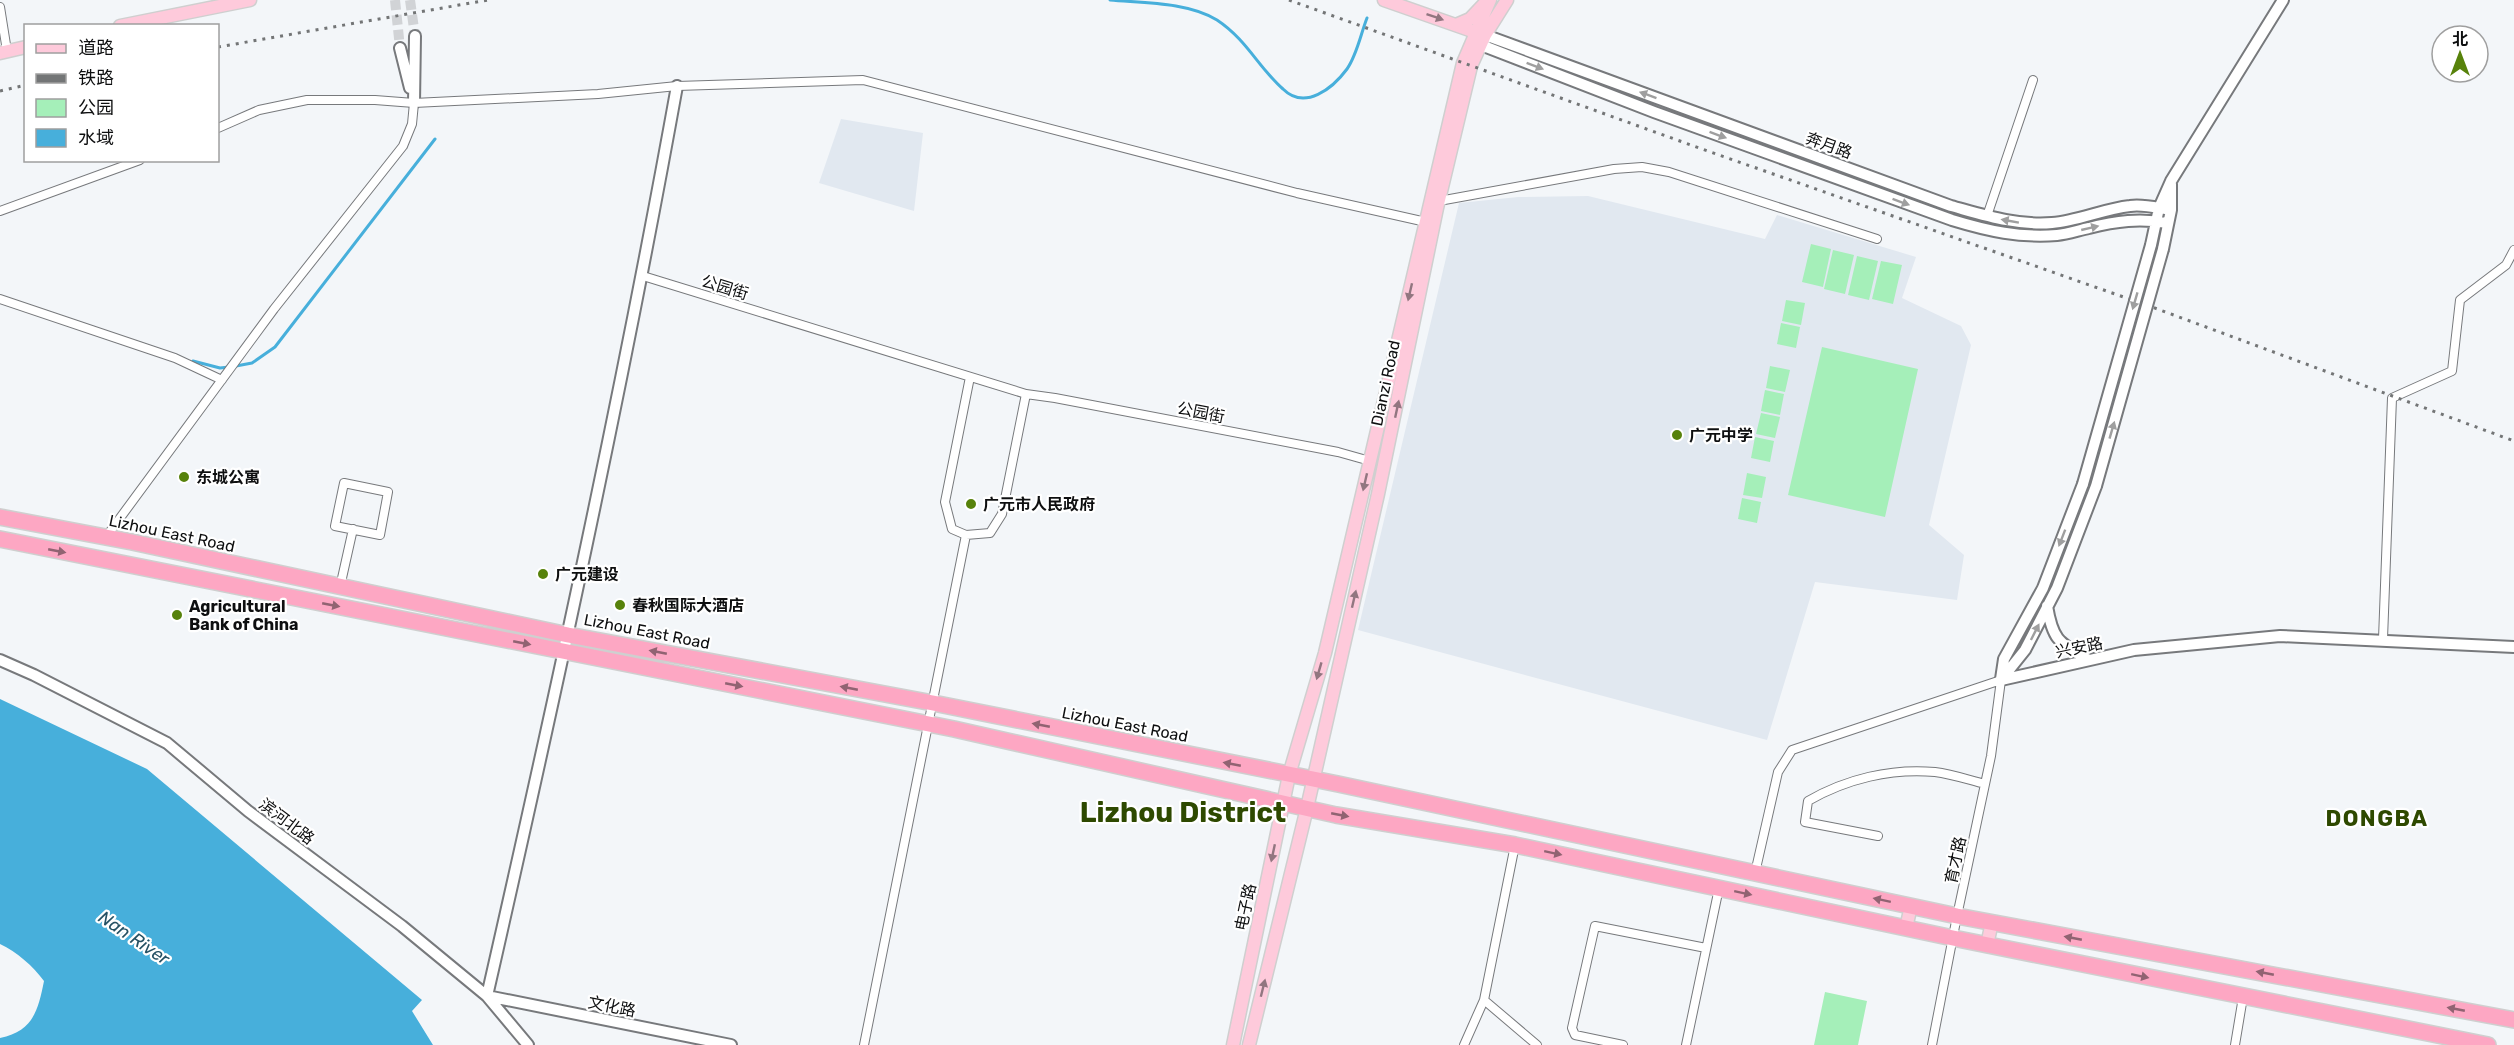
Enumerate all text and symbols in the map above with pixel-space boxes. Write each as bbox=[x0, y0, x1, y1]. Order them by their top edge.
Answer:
one-way arrow bbox=[1426, 13, 1444, 23]
legend bbox=[24, 24, 219, 162]
north arrow bbox=[2430, 24, 2490, 84]
text: 北 bbox=[2452, 30, 2468, 49]
text: 道路 bbox=[78, 37, 114, 59]
one-way arrow bbox=[1526, 62, 1544, 71]
text: 铁路 bbox=[78, 67, 114, 89]
one-way arrow bbox=[1639, 90, 1657, 100]
text: 公园 bbox=[78, 97, 114, 119]
text: 水域 bbox=[78, 127, 114, 149]
street label: 奔月路 bbox=[1803, 128, 1855, 163]
one-way arrow bbox=[1709, 130, 1727, 140]
one-way arrow bbox=[1892, 197, 1910, 207]
one-way arrow bbox=[2001, 216, 2020, 225]
one-way arrow bbox=[2080, 222, 2099, 232]
street label: 公园街 bbox=[699, 271, 751, 304]
one-way arrow bbox=[1404, 283, 1414, 301]
one-way arrow bbox=[2130, 292, 2139, 310]
street label: Dianzi Road bbox=[1367, 338, 1404, 428]
street label: 公园街 bbox=[1176, 399, 1226, 426]
one-way arrow bbox=[1392, 400, 1402, 418]
one-way arrow bbox=[2108, 421, 2117, 439]
place label: 广元中学 bbox=[1689, 426, 1753, 445]
marker: 广元中学 bbox=[1670, 428, 1684, 442]
place label: 东城公寓 bbox=[196, 468, 260, 487]
marker: 东城公寓 bbox=[177, 470, 191, 484]
one-way arrow bbox=[1360, 473, 1369, 492]
place label: 广元市人民政府 bbox=[983, 495, 1095, 514]
marker: 广元市人民政府 bbox=[964, 497, 978, 511]
street label: Lizhou East Road bbox=[107, 511, 237, 556]
one-way arrow bbox=[2057, 530, 2067, 548]
one-way arrow bbox=[48, 547, 67, 556]
place label: 广元建设 bbox=[555, 565, 619, 584]
marker: 广元建设 bbox=[536, 567, 550, 581]
one-way arrow bbox=[1350, 589, 1359, 608]
place label: 春秋国际大酒店 bbox=[632, 596, 744, 615]
place label: Agricultural Bank of China bbox=[189, 597, 299, 634]
marker: 春秋国际大酒店 bbox=[613, 598, 627, 612]
one-way arrow bbox=[322, 601, 341, 610]
marker: Agricultural Bank of China bbox=[170, 608, 184, 622]
street label: Lizhou East Road bbox=[582, 610, 712, 653]
one-way arrow bbox=[2030, 623, 2039, 640]
street label: 兴安路 bbox=[2054, 633, 2105, 662]
one-way arrow bbox=[513, 639, 532, 648]
one-way arrow bbox=[648, 647, 667, 656]
one-way arrow bbox=[1314, 663, 1323, 681]
one-way arrow bbox=[725, 681, 744, 690]
one-way arrow bbox=[840, 683, 859, 692]
street label: Lizhou East Road bbox=[1060, 703, 1190, 746]
one-way arrow bbox=[1031, 720, 1050, 729]
one-way arrow bbox=[1222, 759, 1241, 768]
street label: 滨河北路 bbox=[255, 795, 318, 848]
district label: Lizhou District bbox=[1080, 796, 1286, 829]
district label: DONGBA bbox=[2325, 805, 2429, 832]
one-way arrow bbox=[1331, 811, 1350, 820]
street label: 育才路 bbox=[1941, 835, 1970, 886]
one-way arrow bbox=[1267, 844, 1277, 863]
one-way arrow bbox=[1543, 849, 1562, 858]
street label: 电子路 bbox=[1231, 882, 1260, 933]
one-way arrow bbox=[1734, 889, 1753, 899]
one-way arrow bbox=[1872, 895, 1891, 904]
water label: Nan River bbox=[94, 906, 175, 970]
one-way arrow bbox=[2063, 933, 2082, 942]
one-way arrow bbox=[2255, 969, 2274, 978]
one-way arrow bbox=[2131, 972, 2150, 981]
one-way arrow bbox=[1259, 979, 1269, 997]
street label: 文化路 bbox=[587, 993, 637, 1020]
one-way arrow bbox=[2447, 1004, 2466, 1013]

